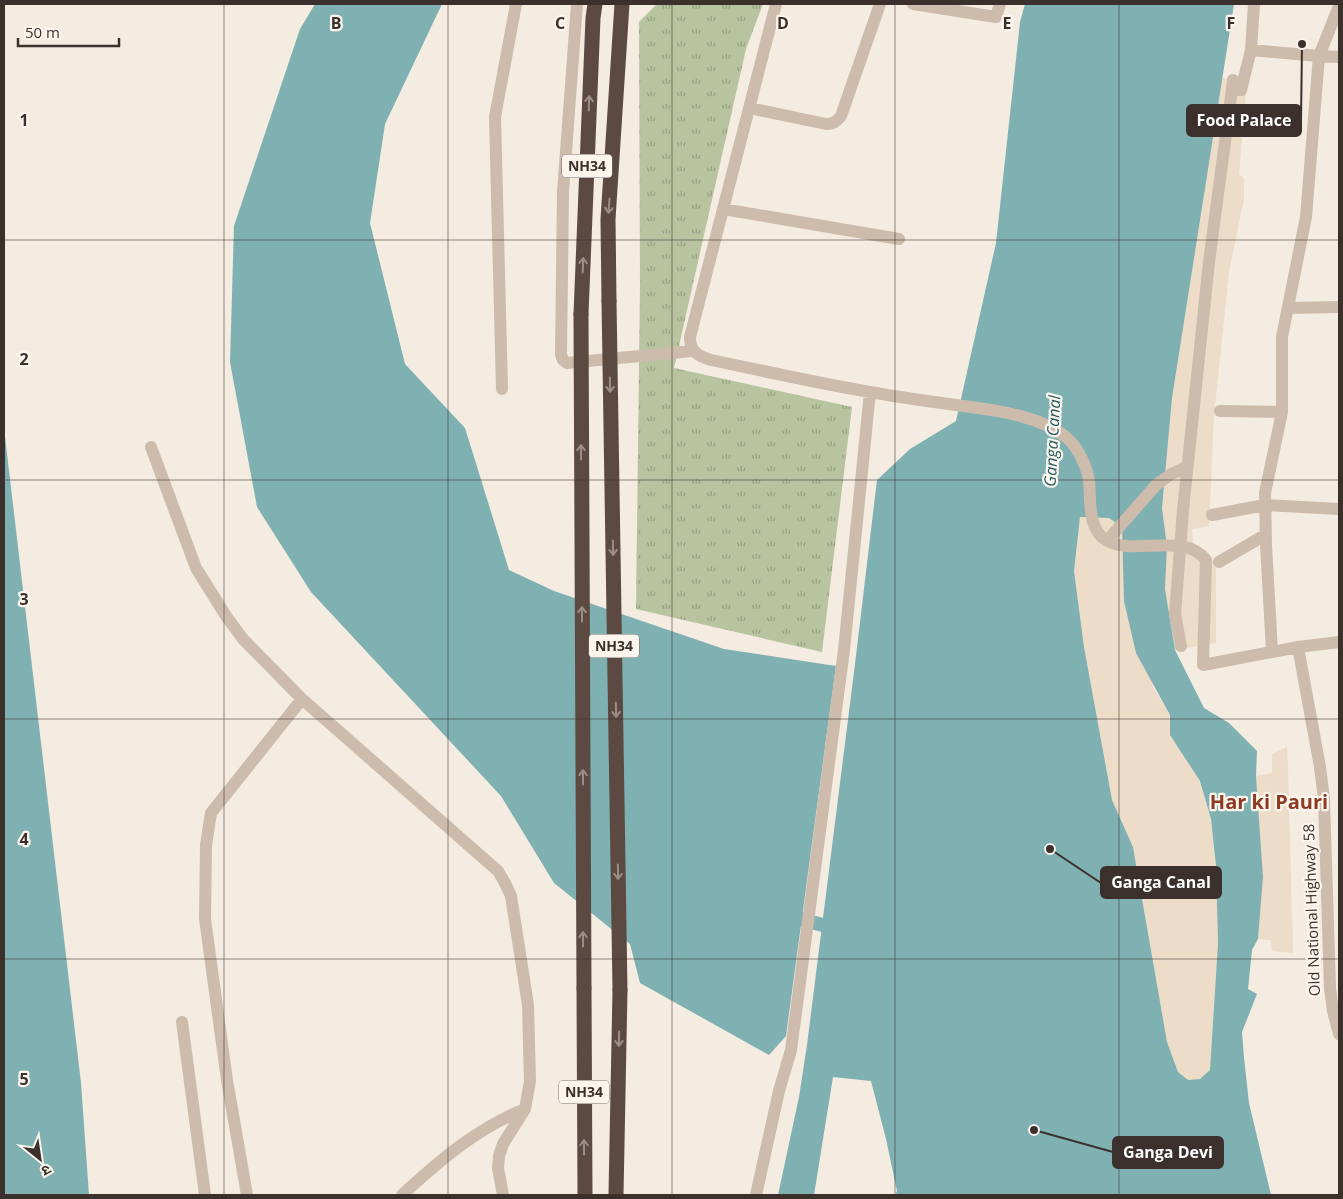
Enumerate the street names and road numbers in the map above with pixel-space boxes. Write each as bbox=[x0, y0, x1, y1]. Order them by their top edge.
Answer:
road number: NH34 bbox=[562, 154, 612, 178]
road number: NH34 bbox=[589, 634, 639, 658]
street label: Old National Highway 58 bbox=[1298, 824, 1324, 996]
road number: NH34 bbox=[559, 1080, 609, 1104]

